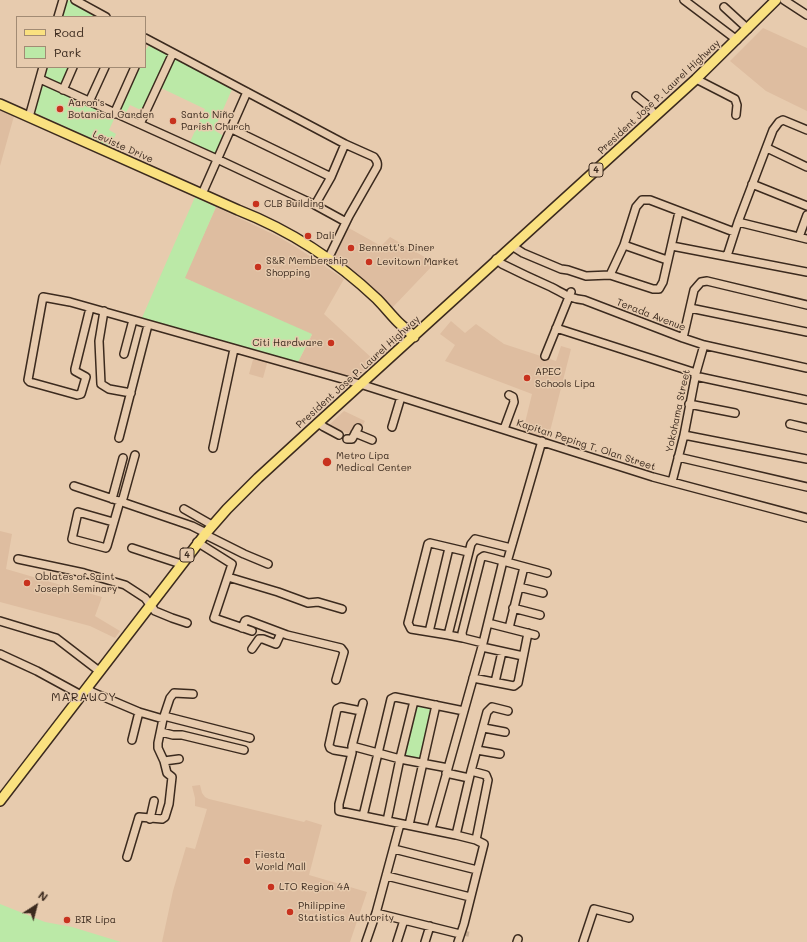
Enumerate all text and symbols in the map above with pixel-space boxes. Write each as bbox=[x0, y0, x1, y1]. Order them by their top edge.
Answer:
legend bbox=[16, 16, 146, 68]
text: Road bbox=[54, 24, 84, 40]
street label: President Jose P. Laurel Highway bbox=[595, 37, 723, 157]
text: Park bbox=[54, 44, 81, 60]
place label: Aaron's Botanical Garden bbox=[68, 97, 154, 120]
marker: Aaron's Botanical Garden bbox=[55, 104, 65, 114]
place label: Santo Niño Parish Church bbox=[181, 109, 250, 132]
marker: Santo Niño Parish Church bbox=[168, 116, 178, 126]
street label: Leviste Drive bbox=[91, 128, 155, 166]
road number: 4 bbox=[589, 163, 603, 177]
place label: CLB Building bbox=[264, 198, 324, 210]
marker: CLB Building bbox=[251, 199, 261, 209]
place label: Dali bbox=[316, 230, 335, 242]
marker: Dali bbox=[303, 231, 313, 241]
place label: Bennett's Diner bbox=[359, 242, 434, 254]
marker: Bennett's Diner bbox=[346, 243, 356, 253]
place label: S&R Membership Shopping bbox=[266, 255, 348, 278]
place label: Levitown Market bbox=[377, 256, 459, 268]
marker: Levitown Market bbox=[364, 257, 374, 267]
marker: S&R Membership Shopping bbox=[253, 262, 263, 272]
street label: Terada Avenue bbox=[615, 296, 687, 334]
street label: President Jose P. Laurel Highway bbox=[294, 313, 422, 431]
place label: Citi Hardware bbox=[252, 337, 323, 349]
marker: Citi Hardware bbox=[326, 338, 336, 348]
place label: APEC Schools Lipa bbox=[535, 366, 595, 390]
street label: Yokohama Street bbox=[663, 368, 693, 454]
marker: APEC Schools Lipa bbox=[522, 373, 532, 383]
street label: Kapitan Peping T. Olan Street bbox=[515, 417, 657, 473]
place label: Metro Lipa Medical Center bbox=[336, 450, 412, 474]
marker: Metro Lipa Medical Center bbox=[321, 456, 333, 468]
road number: 4 bbox=[180, 548, 194, 562]
place label: Oblates of Saint Joseph Seminary bbox=[35, 571, 117, 594]
marker: Oblates of Saint Joseph Seminary bbox=[22, 578, 32, 588]
district label: MARAUOY bbox=[51, 690, 117, 704]
place label: Fiesta World Mall bbox=[255, 849, 306, 872]
marker: Fiesta World Mall bbox=[242, 856, 252, 866]
place label: LTO Region 4A bbox=[279, 881, 350, 893]
marker: LTO Region 4A bbox=[266, 882, 276, 892]
north arrow bbox=[16, 886, 56, 926]
text: N bbox=[36, 887, 51, 904]
place label: Philippine Statistics Authority bbox=[298, 900, 394, 924]
marker: Philippine Statistics Authority bbox=[285, 907, 295, 917]
place label: BIR Lipa bbox=[75, 914, 116, 926]
marker: BIR Lipa bbox=[62, 915, 72, 925]

